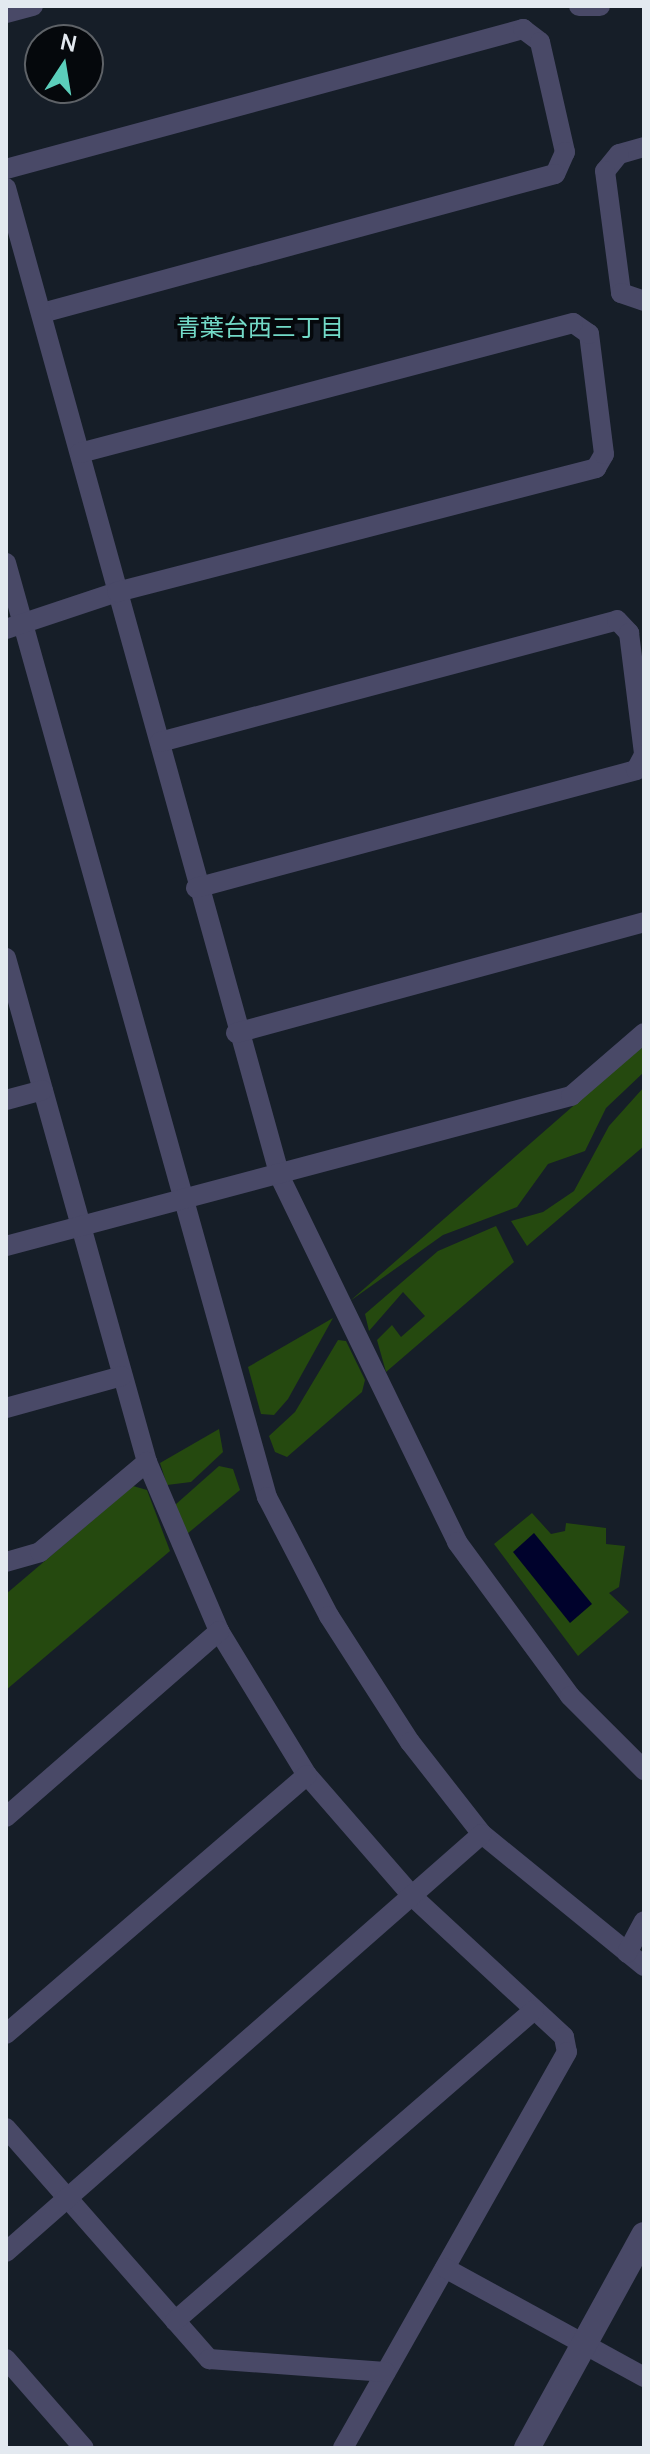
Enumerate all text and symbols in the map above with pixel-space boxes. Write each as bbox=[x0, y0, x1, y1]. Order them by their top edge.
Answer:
north arrow bbox=[24, 24, 104, 104]
text: N bbox=[58, 26, 79, 59]
district label: 青葉台西三丁目 bbox=[176, 313, 344, 341]

